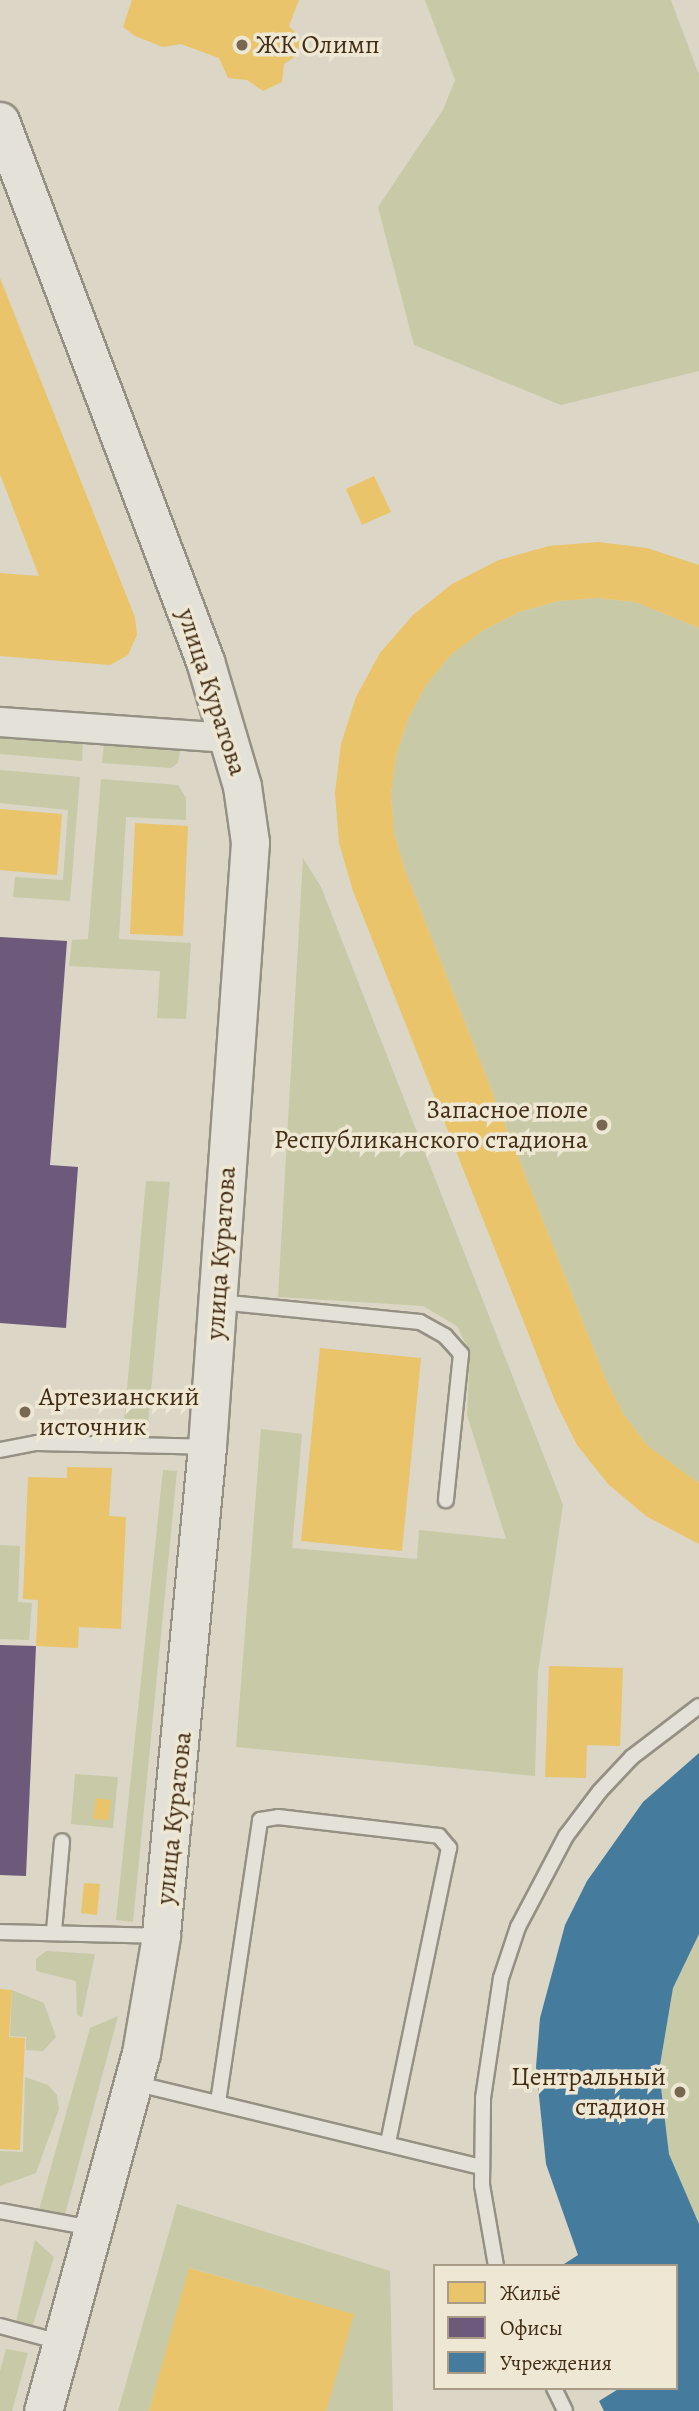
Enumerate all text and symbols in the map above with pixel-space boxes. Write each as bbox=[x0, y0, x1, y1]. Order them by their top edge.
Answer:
place label: ЖК Олимп bbox=[256, 29, 380, 61]
marker: ЖК Олимп bbox=[234, 37, 250, 53]
street label: улица Куратова bbox=[170, 605, 254, 779]
place label: Запасное поле Республиканского стадиона bbox=[274, 1094, 588, 1156]
marker: Запасное поле Республиканского стадиона bbox=[594, 1117, 610, 1133]
street label: улица Куратова bbox=[199, 1165, 243, 1341]
place label: Артезианский источник bbox=[39, 1381, 199, 1442]
marker: Артезианский источник bbox=[17, 1404, 33, 1420]
street label: улица Куратова bbox=[149, 1730, 199, 1906]
place label: Центральный стадион bbox=[511, 2061, 666, 2122]
marker: Центральный стадион bbox=[672, 2084, 688, 2100]
legend bbox=[433, 2264, 678, 2390]
text: Жильё bbox=[500, 2279, 561, 2307]
text: Офисы bbox=[500, 2314, 563, 2342]
text: Учреждения bbox=[500, 2349, 612, 2377]

